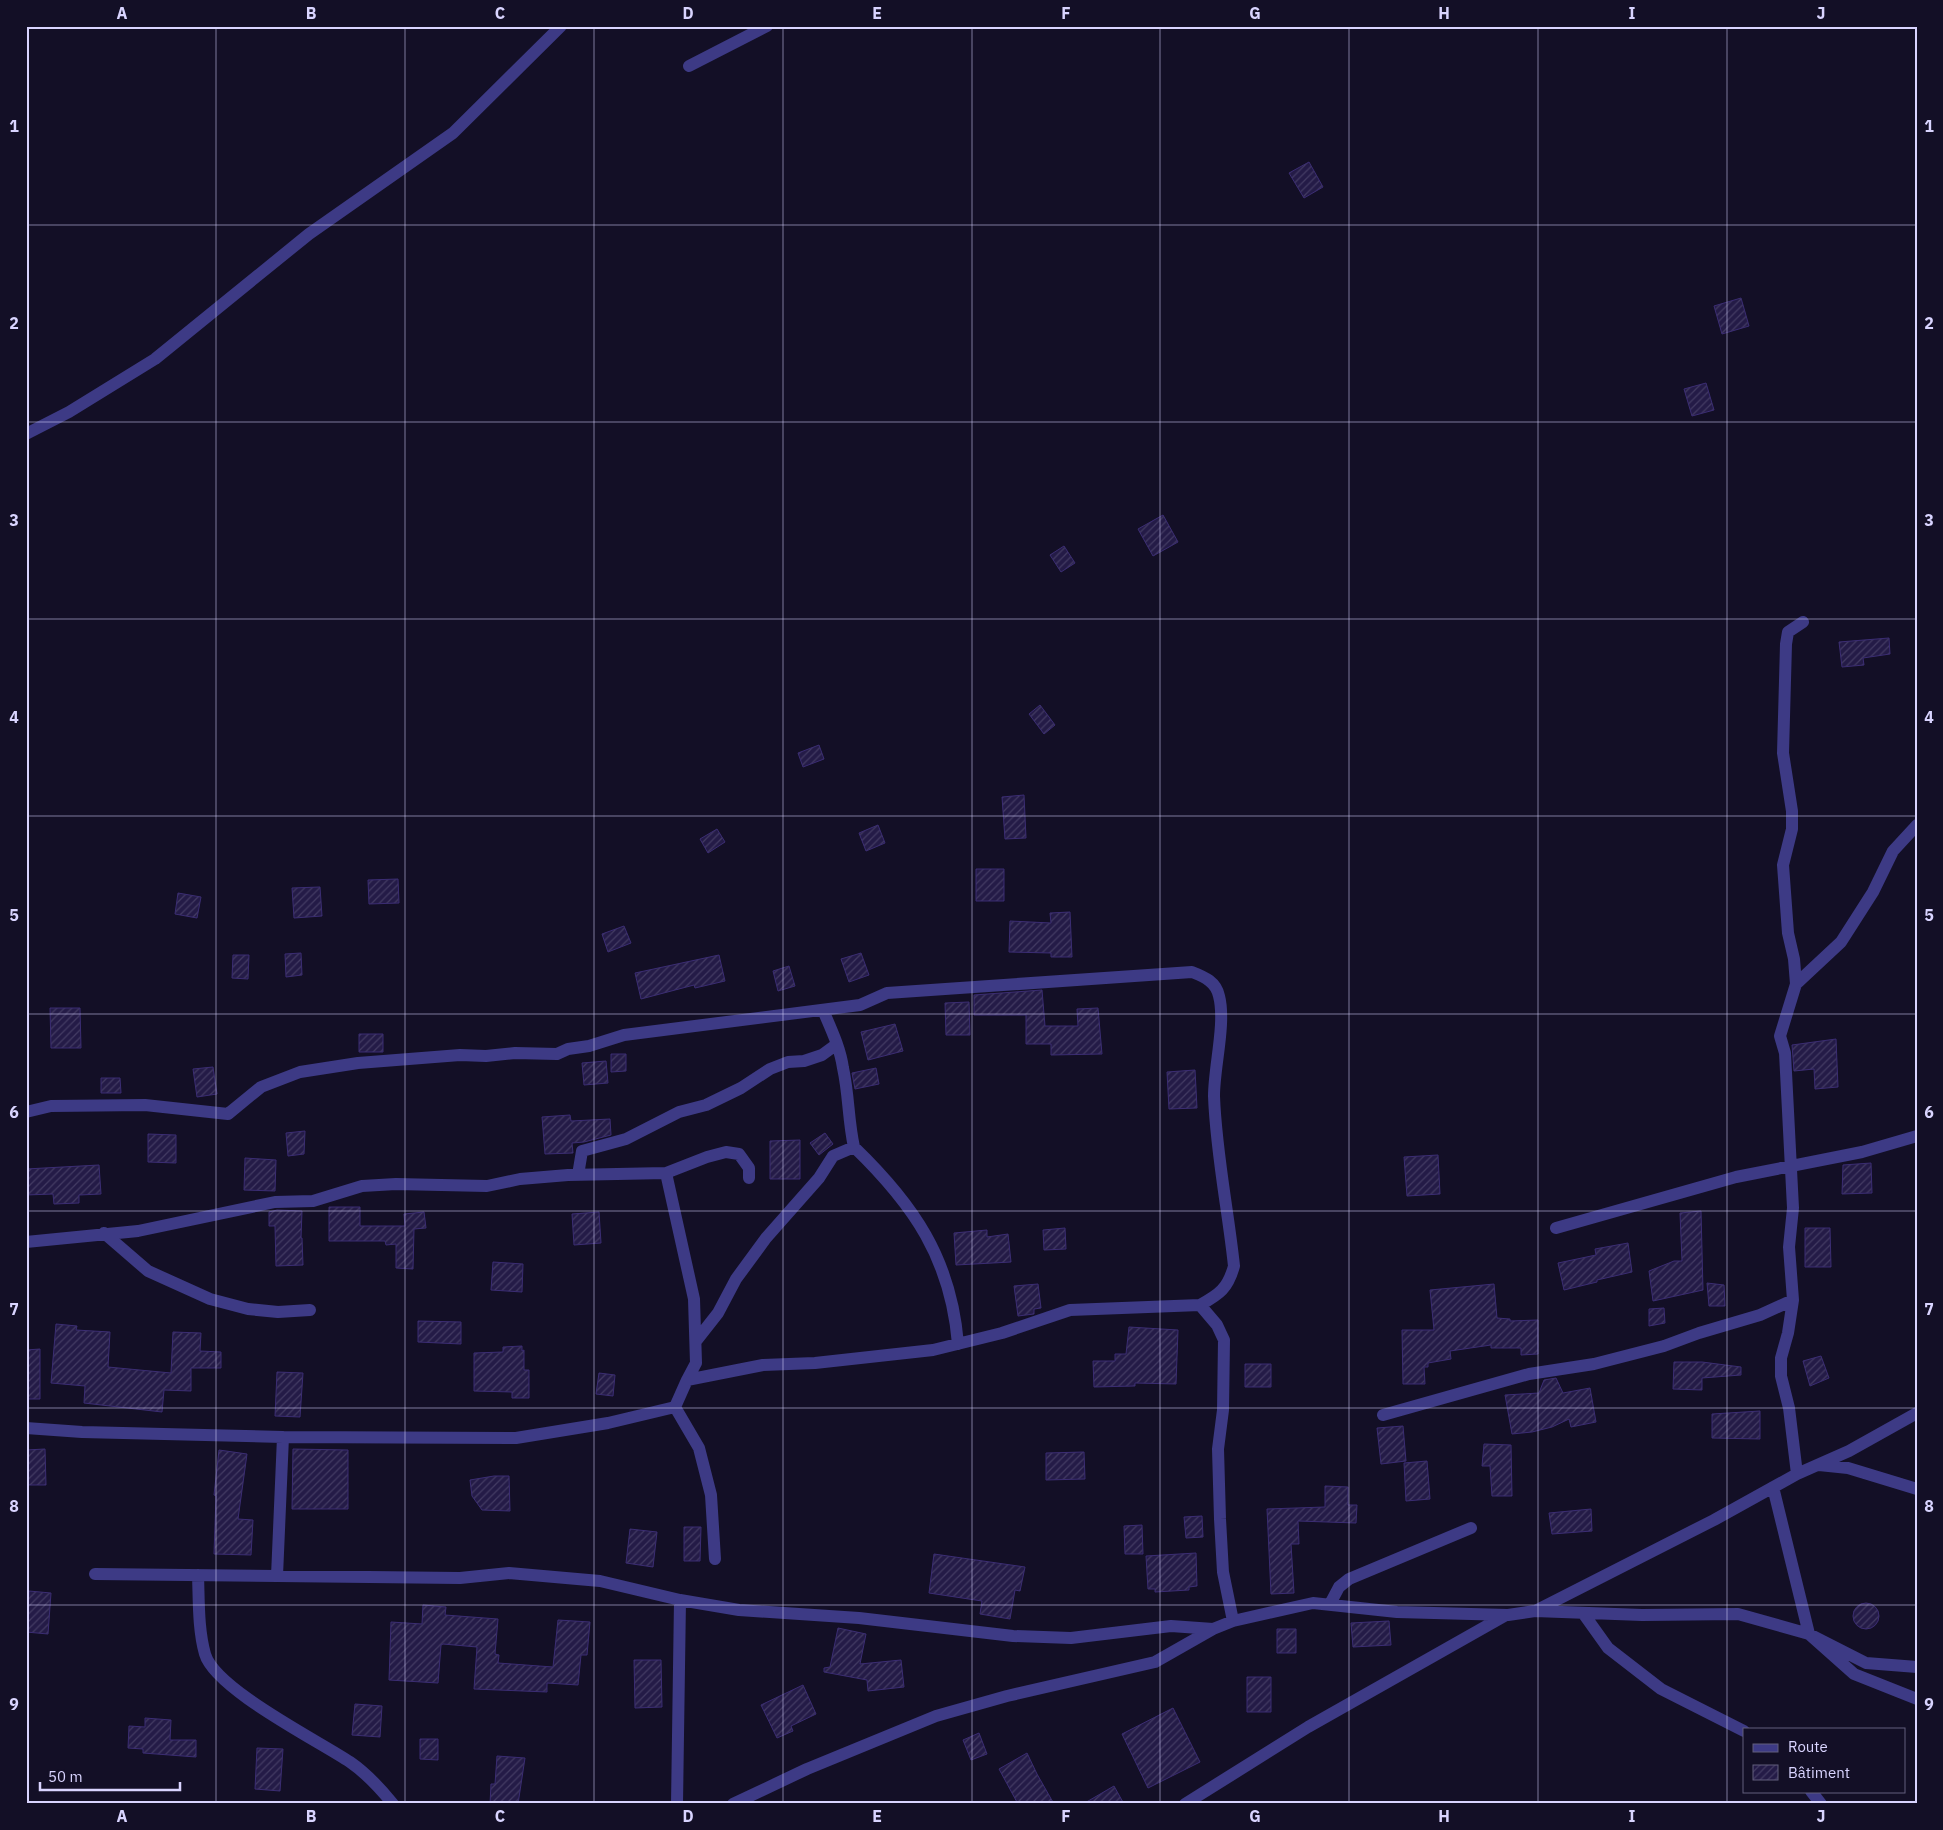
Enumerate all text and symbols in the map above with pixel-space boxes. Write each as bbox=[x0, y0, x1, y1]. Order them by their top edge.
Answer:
text: A bbox=[117, 3, 128, 23]
text: B bbox=[306, 3, 317, 23]
text: C bbox=[495, 3, 505, 23]
text: D bbox=[682, 3, 694, 23]
text: E bbox=[872, 3, 882, 23]
text: F bbox=[1061, 3, 1071, 23]
text: G bbox=[1249, 3, 1261, 23]
text: H bbox=[1438, 3, 1450, 23]
text: I bbox=[1629, 3, 1636, 23]
text: J bbox=[1817, 3, 1825, 23]
text: 1 bbox=[9, 116, 19, 136]
text: 1 bbox=[1924, 116, 1934, 136]
text: 2 bbox=[9, 313, 19, 333]
text: 2 bbox=[1924, 313, 1934, 333]
text: 3 bbox=[9, 510, 19, 530]
text: 3 bbox=[1924, 510, 1934, 530]
text: 4 bbox=[9, 707, 19, 727]
text: 4 bbox=[1924, 707, 1934, 727]
text: 5 bbox=[9, 905, 19, 925]
text: 5 bbox=[1924, 905, 1934, 925]
text: 6 bbox=[9, 1102, 19, 1122]
text: 6 bbox=[1924, 1102, 1934, 1122]
text: 7 bbox=[9, 1299, 19, 1319]
text: 7 bbox=[1924, 1299, 1934, 1319]
text: 8 bbox=[9, 1496, 19, 1516]
text: 8 bbox=[1924, 1496, 1934, 1516]
text: 9 bbox=[9, 1694, 19, 1714]
text: 9 bbox=[1924, 1694, 1934, 1714]
legend bbox=[1743, 1728, 1906, 1792]
text: Route bbox=[1788, 1737, 1828, 1756]
scale bar bbox=[40, 1760, 180, 1792]
text: Bâtiment bbox=[1788, 1763, 1850, 1782]
text: 50 m bbox=[48, 1767, 83, 1786]
text: A bbox=[117, 1806, 128, 1826]
text: B bbox=[306, 1806, 317, 1826]
text: C bbox=[495, 1806, 505, 1826]
text: D bbox=[682, 1806, 694, 1826]
text: E bbox=[872, 1806, 882, 1826]
text: F bbox=[1061, 1806, 1071, 1826]
text: G bbox=[1249, 1806, 1261, 1826]
text: H bbox=[1438, 1806, 1450, 1826]
text: I bbox=[1629, 1806, 1636, 1826]
text: J bbox=[1817, 1806, 1825, 1826]

